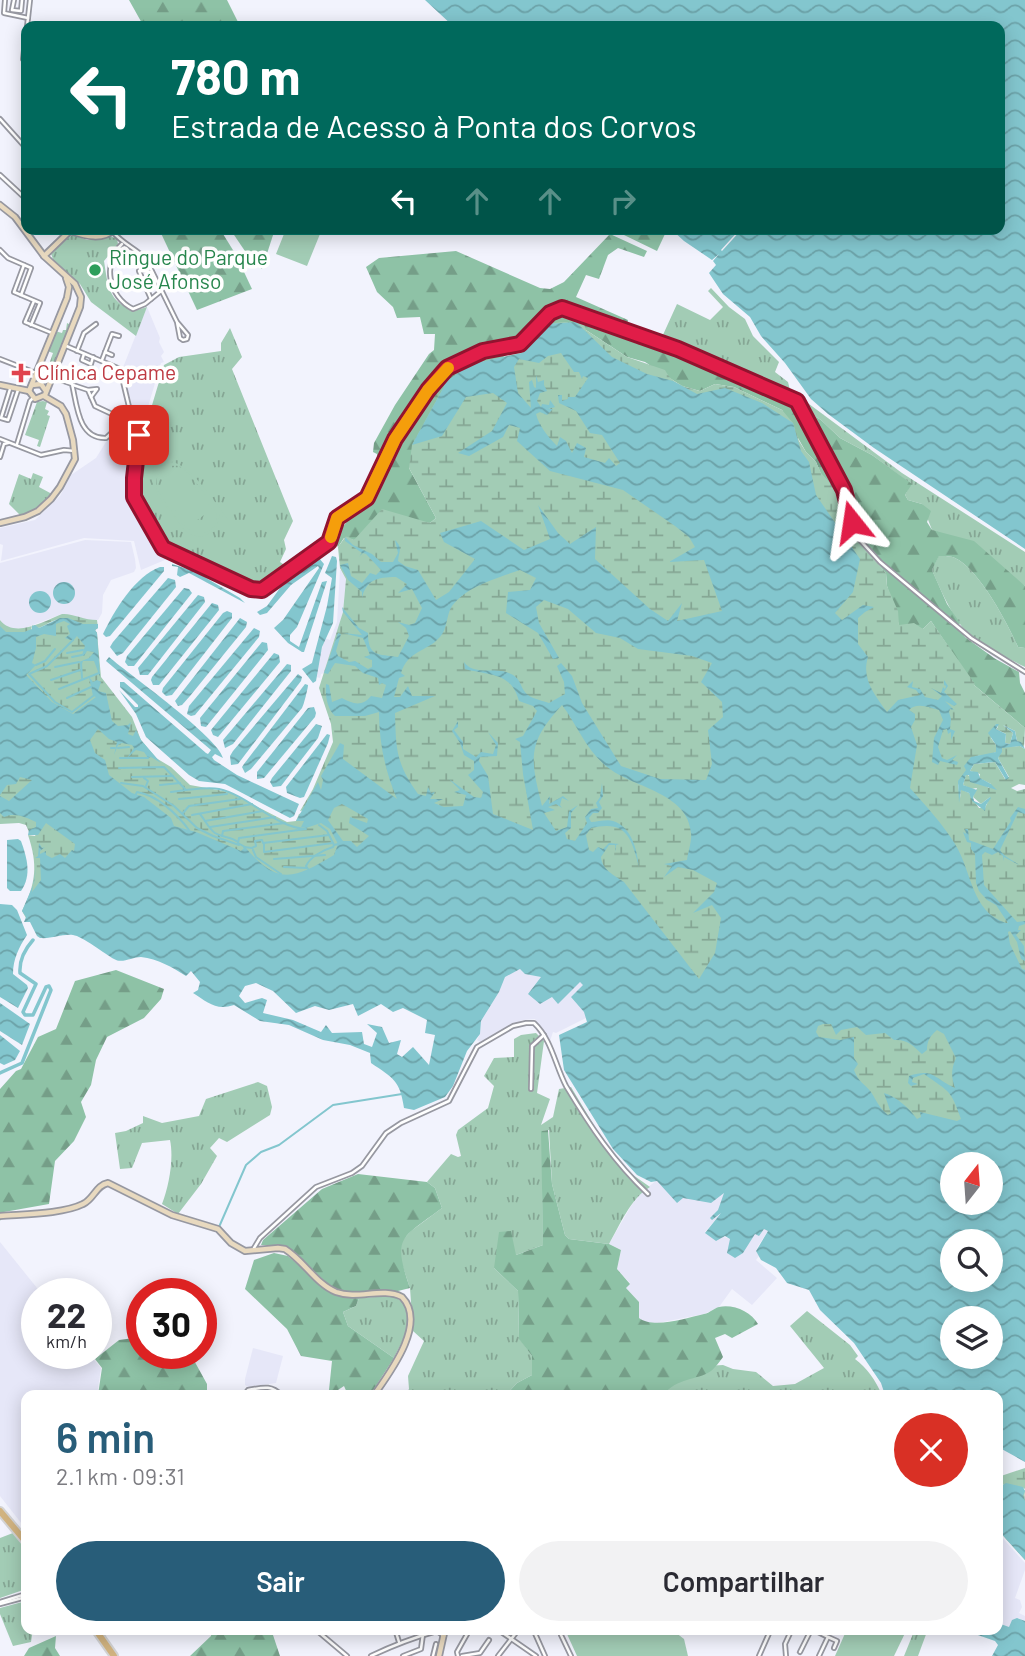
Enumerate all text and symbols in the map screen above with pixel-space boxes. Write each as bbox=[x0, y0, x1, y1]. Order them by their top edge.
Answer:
text: 780 m bbox=[171, 46, 300, 105]
icon: left bbox=[56, 49, 147, 140]
text: Estrada de Acesso à Ponta dos Corvos bbox=[171, 106, 697, 144]
icon: left bbox=[385, 182, 423, 220]
icon: ahead bbox=[458, 182, 496, 220]
icon: ahead bbox=[531, 182, 569, 220]
icon: right bbox=[604, 182, 642, 220]
place label: Ringue do Parque José Afonso bbox=[109, 244, 268, 293]
marker: Ringue do Parque José Afonso bbox=[87, 262, 103, 278]
place label: Clínica Cepame bbox=[37, 359, 176, 384]
marker: Clínica Cepame bbox=[11, 363, 31, 383]
pin bbox=[109, 405, 169, 465]
icon: arrive bbox=[120, 416, 158, 454]
position arrow bbox=[815, 485, 889, 559]
north arrow bbox=[940, 1152, 1003, 1214]
map controls bbox=[940, 1152, 1003, 1369]
button: search bbox=[940, 1229, 1003, 1292]
speed limit sign: 30 bbox=[126, 1278, 217, 1369]
text: 22 bbox=[47, 1293, 86, 1335]
button: layers bbox=[940, 1306, 1003, 1369]
text: km/h bbox=[46, 1330, 87, 1352]
text: 6 min bbox=[56, 1411, 155, 1461]
button: close bbox=[894, 1413, 968, 1487]
text: 2.1 km · 09:31 bbox=[56, 1462, 184, 1490]
button: Sair bbox=[56, 1541, 505, 1621]
button: Compartilhar bbox=[519, 1541, 968, 1621]

